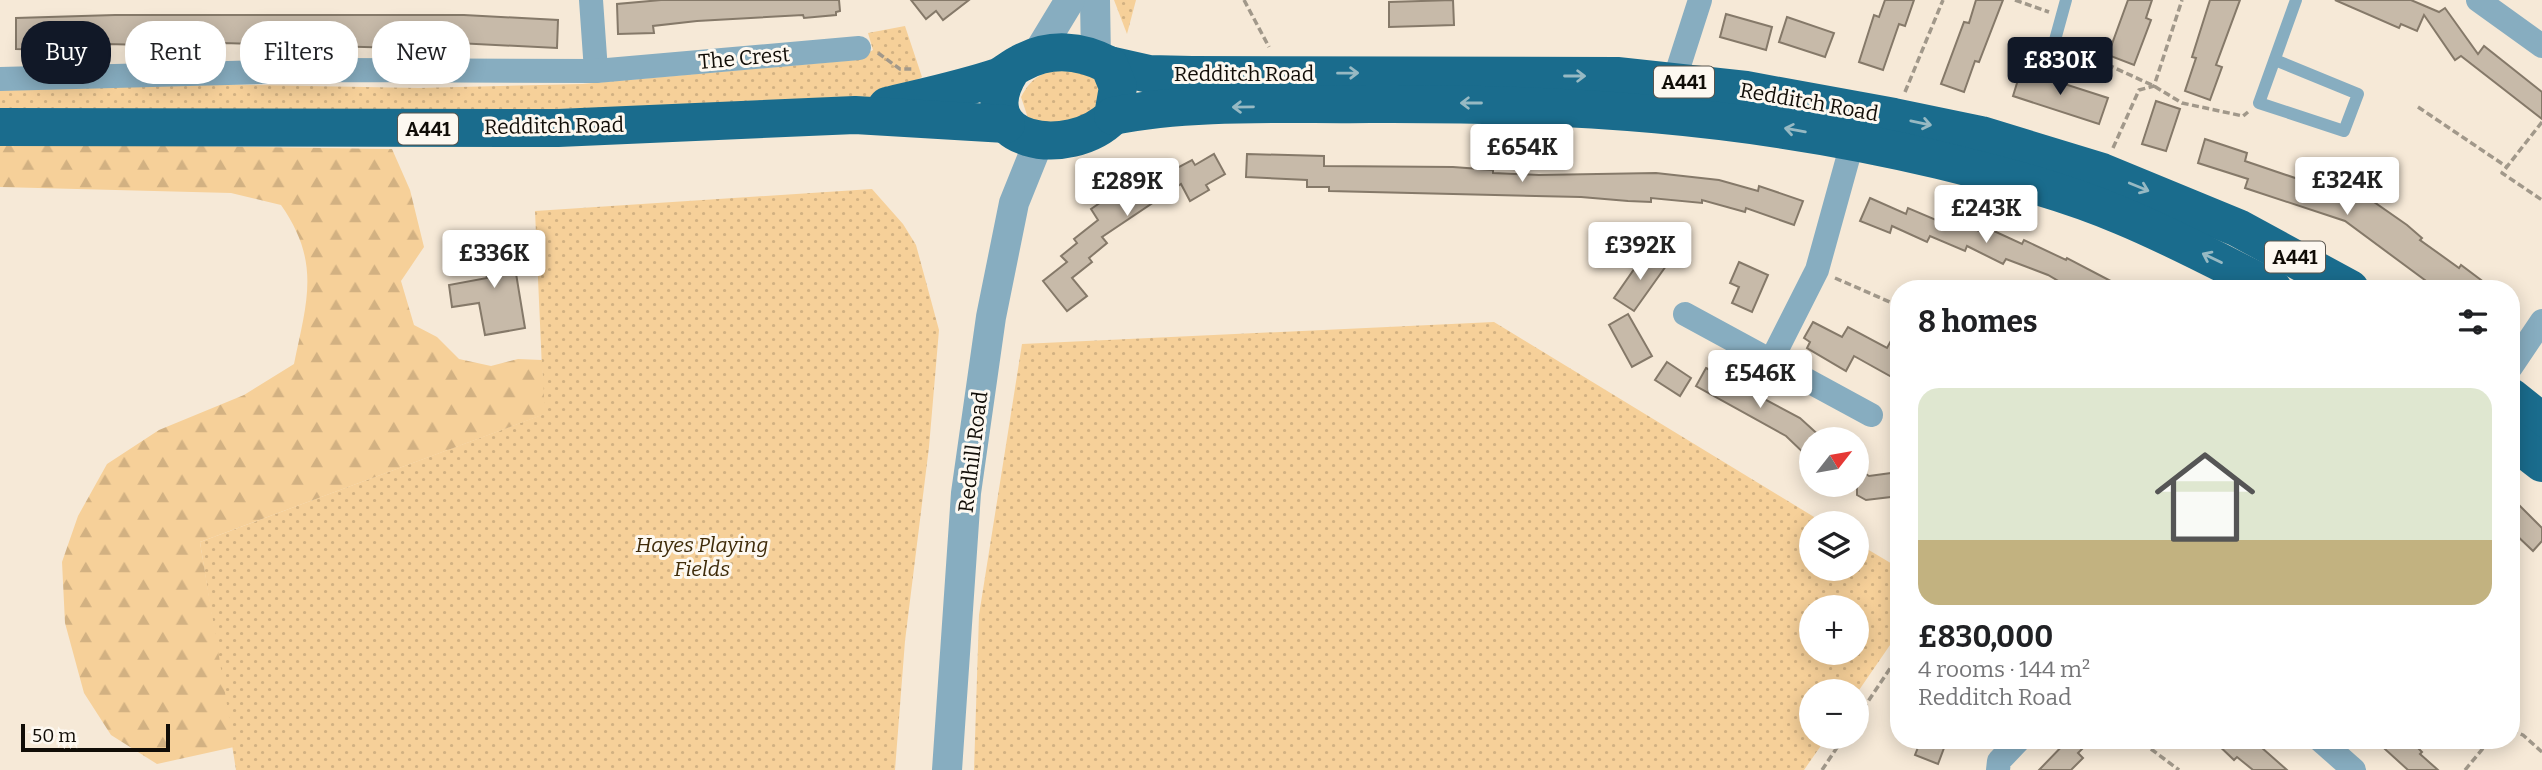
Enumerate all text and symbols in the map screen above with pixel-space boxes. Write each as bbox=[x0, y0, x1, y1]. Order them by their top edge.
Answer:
chip: Buy bbox=[21, 21, 111, 84]
chip: Rent bbox=[125, 21, 226, 84]
chip: Filters bbox=[240, 21, 358, 84]
chip: New bbox=[372, 21, 470, 84]
pin: £830K bbox=[2011, 38, 2109, 97]
street label: The Crest bbox=[697, 41, 791, 75]
text: £830K bbox=[2024, 46, 2096, 74]
street label: Redditch Road bbox=[1174, 61, 1314, 87]
road number: A441 bbox=[1654, 66, 1714, 97]
one-way arrow bbox=[1336, 67, 1359, 80]
one-way arrow bbox=[1563, 69, 1586, 83]
street label: Redditch Road bbox=[1738, 77, 1880, 127]
one-way arrow bbox=[1460, 96, 1483, 110]
one-way arrow bbox=[1232, 100, 1255, 113]
street label: Redditch Road bbox=[484, 112, 624, 140]
road number: A441 bbox=[398, 113, 458, 144]
one-way arrow bbox=[1909, 116, 1932, 130]
one-way arrow bbox=[1784, 123, 1807, 137]
pin: £654K bbox=[1473, 124, 1571, 184]
text: £654K bbox=[1486, 133, 1558, 161]
pin: £289K bbox=[1078, 158, 1176, 218]
pin: £324K bbox=[2298, 158, 2396, 217]
text: £324K bbox=[2311, 166, 2383, 194]
text: £289K bbox=[1091, 167, 1163, 195]
one-way arrow bbox=[2128, 182, 2149, 195]
pin: £243K bbox=[1937, 186, 2035, 245]
text: £243K bbox=[1950, 194, 2022, 222]
pin: £392K bbox=[1591, 222, 1689, 282]
pin: £336K bbox=[445, 230, 543, 290]
text: £392K bbox=[1604, 231, 1676, 259]
text: £336K bbox=[458, 239, 530, 267]
road number: A441 bbox=[2265, 242, 2325, 272]
one-way arrow bbox=[2201, 251, 2222, 264]
icon: filters bbox=[2454, 303, 2492, 341]
text: 8 homes bbox=[1918, 304, 2038, 340]
pin: £546K bbox=[1711, 350, 1809, 410]
text: £546K bbox=[1724, 359, 1796, 387]
street label: Redhill Road bbox=[953, 390, 993, 514]
north arrow bbox=[1799, 427, 1869, 497]
map controls bbox=[1799, 427, 1869, 749]
icon: home bbox=[2142, 434, 2268, 560]
button: layers bbox=[1799, 511, 1869, 581]
park label: Hayes Playing Fields bbox=[636, 532, 768, 582]
button: + bbox=[1799, 595, 1869, 665]
text: £830,000 bbox=[1918, 619, 2053, 655]
text: 4 rooms · 144 m² bbox=[1918, 655, 2090, 683]
button: − bbox=[1799, 679, 1869, 749]
text: Redditch Road bbox=[1918, 683, 2072, 711]
scale bar bbox=[21, 721, 170, 753]
text: 50 m bbox=[32, 724, 76, 747]

